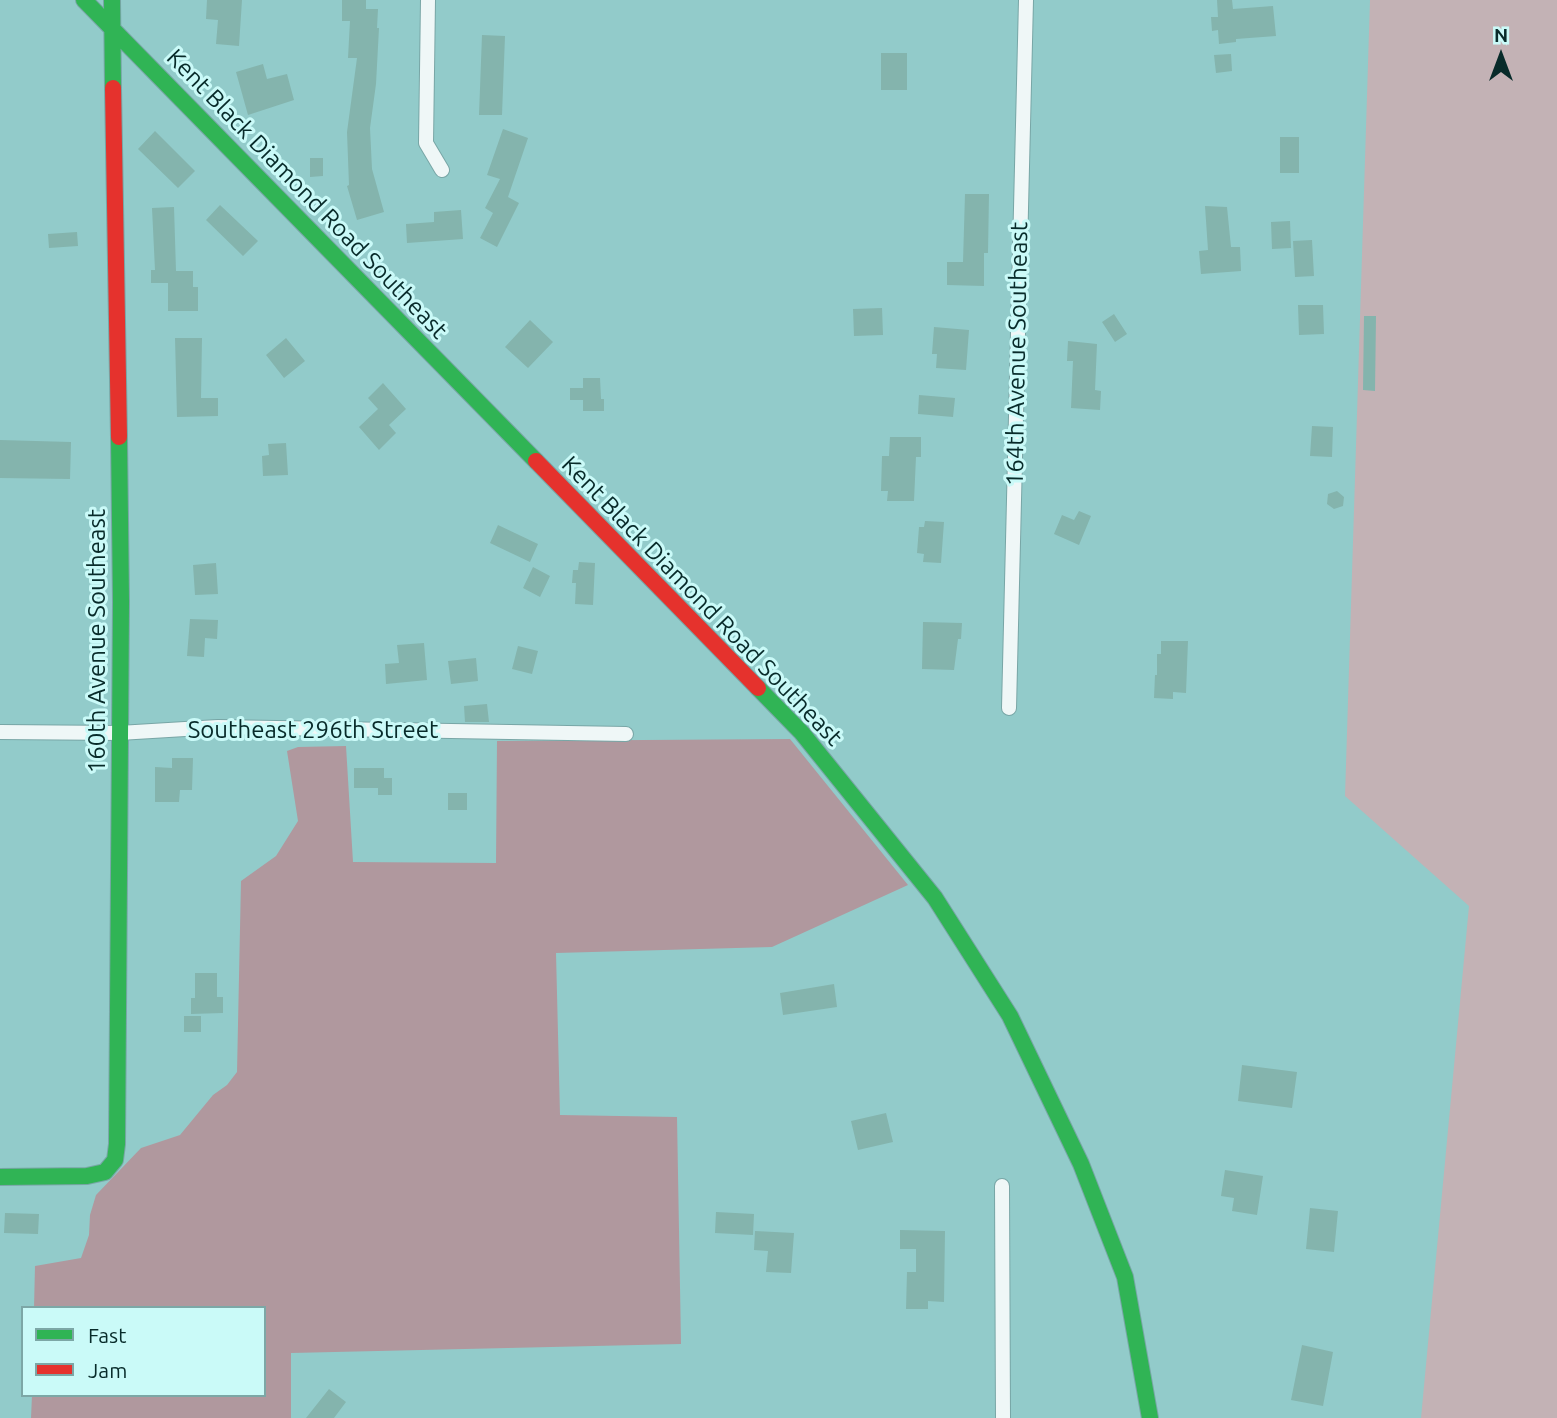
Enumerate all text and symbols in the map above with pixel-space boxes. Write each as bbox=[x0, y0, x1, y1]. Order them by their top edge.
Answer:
north arrow bbox=[1466, 21, 1536, 91]
text: N bbox=[1494, 24, 1508, 46]
street label: Kent Black Diamond Road Southeast bbox=[161, 43, 453, 345]
street label: 164th Avenue Southeast bbox=[1000, 222, 1034, 486]
street label: Kent Black Diamond Road Southeast bbox=[556, 450, 848, 752]
street label: 160th Avenue Southeast bbox=[83, 509, 111, 773]
street label: Southeast 296th Street bbox=[188, 716, 438, 744]
legend bbox=[21, 1306, 266, 1397]
text: Fast bbox=[88, 1323, 126, 1347]
text: Jam bbox=[88, 1358, 127, 1382]

